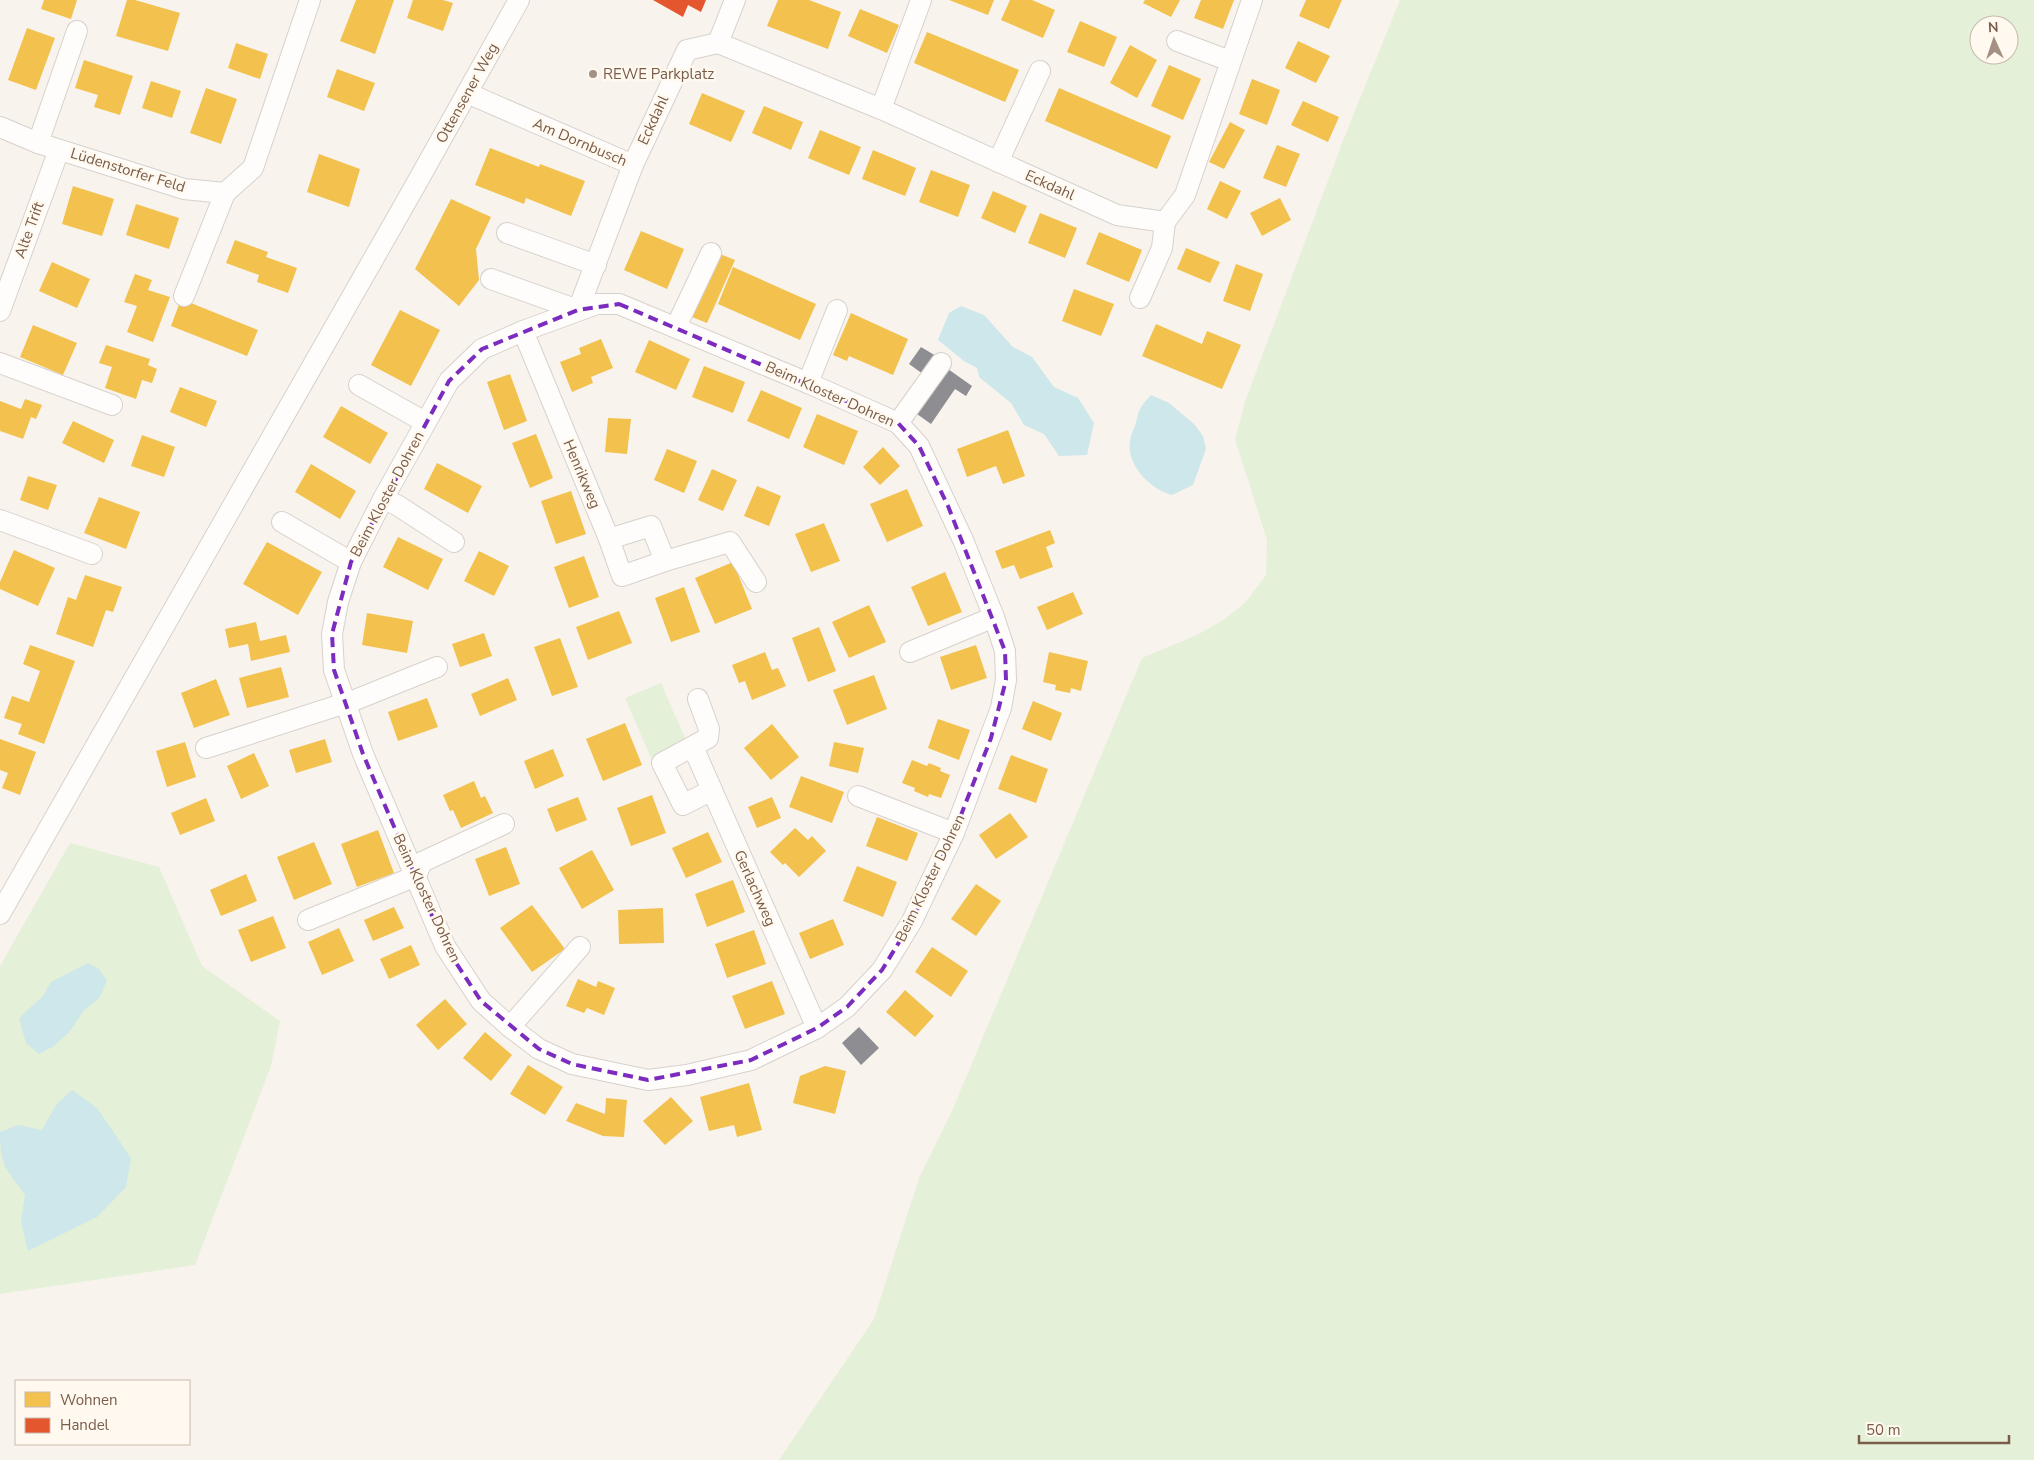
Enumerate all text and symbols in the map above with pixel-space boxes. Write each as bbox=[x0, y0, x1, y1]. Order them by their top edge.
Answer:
north arrow bbox=[1969, 15, 2019, 65]
text: N bbox=[1988, 18, 1999, 37]
street label: Ottensener Weg bbox=[431, 39, 503, 147]
place label: REWE Parkplatz bbox=[603, 64, 714, 84]
marker: REWE Parkplatz bbox=[587, 68, 599, 80]
street label: Eckdahl bbox=[633, 91, 673, 148]
street label: Am Dornbusch bbox=[530, 113, 630, 171]
street label: Lüdenstorfer Feld bbox=[68, 143, 188, 197]
street label: Eckdahl bbox=[1022, 165, 1079, 205]
street label: Alte Trift bbox=[10, 198, 49, 261]
street label: Beim Kloster Dohren bbox=[762, 356, 898, 432]
street label: Beim Kloster Dohren bbox=[345, 428, 429, 560]
street label: Henrikweg bbox=[558, 436, 606, 512]
street label: Beim Kloster Dohren bbox=[890, 811, 970, 945]
street label: Beim Kloster Dohren bbox=[388, 830, 466, 966]
street label: Gerlachweg bbox=[729, 847, 781, 929]
legend bbox=[15, 1380, 190, 1445]
text: Wohnen bbox=[60, 1390, 118, 1410]
scale bar bbox=[1859, 1412, 2009, 1444]
text: Handel bbox=[60, 1415, 110, 1435]
text: 50 m bbox=[1866, 1420, 1901, 1440]

